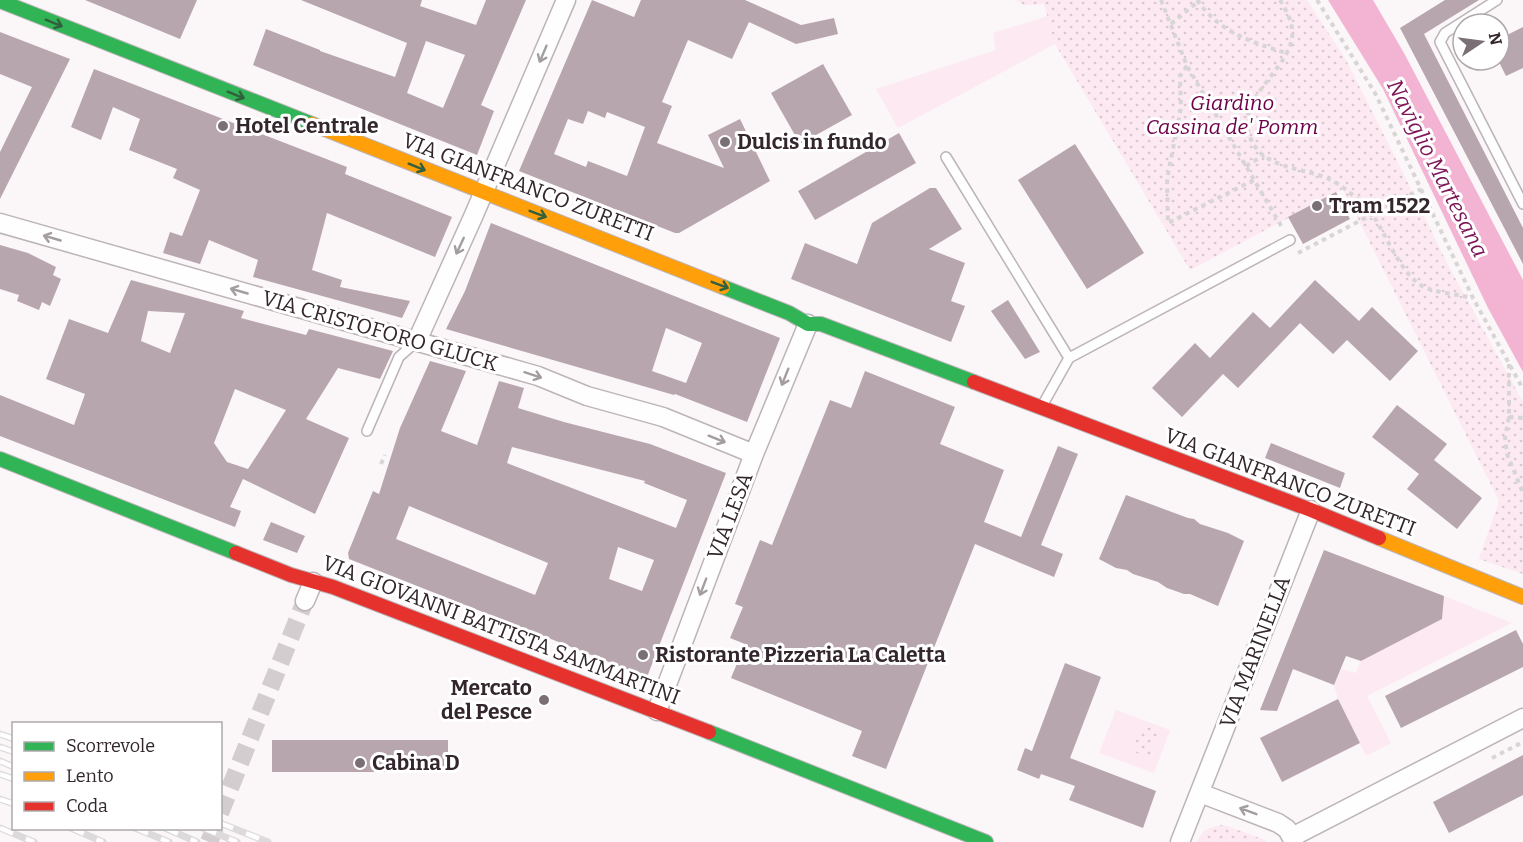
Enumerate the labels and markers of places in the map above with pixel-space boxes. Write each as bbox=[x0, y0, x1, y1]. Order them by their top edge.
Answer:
place label: Hotel Centrale bbox=[235, 113, 379, 139]
marker: Hotel Centrale bbox=[216, 119, 230, 133]
place label: Dulcis in fundo bbox=[737, 129, 887, 155]
marker: Dulcis in fundo bbox=[718, 135, 732, 149]
place label: Tram 1522 bbox=[1329, 193, 1431, 219]
marker: Tram 1522 bbox=[1310, 199, 1324, 213]
place label: Ristorante Pizzeria La Caletta bbox=[655, 642, 946, 668]
marker: Ristorante Pizzeria La Caletta bbox=[636, 648, 650, 662]
place label: Mercato del Pesce bbox=[441, 675, 532, 725]
marker: Mercato del Pesce bbox=[537, 693, 551, 707]
place label: Cabina D bbox=[372, 750, 460, 776]
marker: Cabina D bbox=[353, 756, 367, 770]

